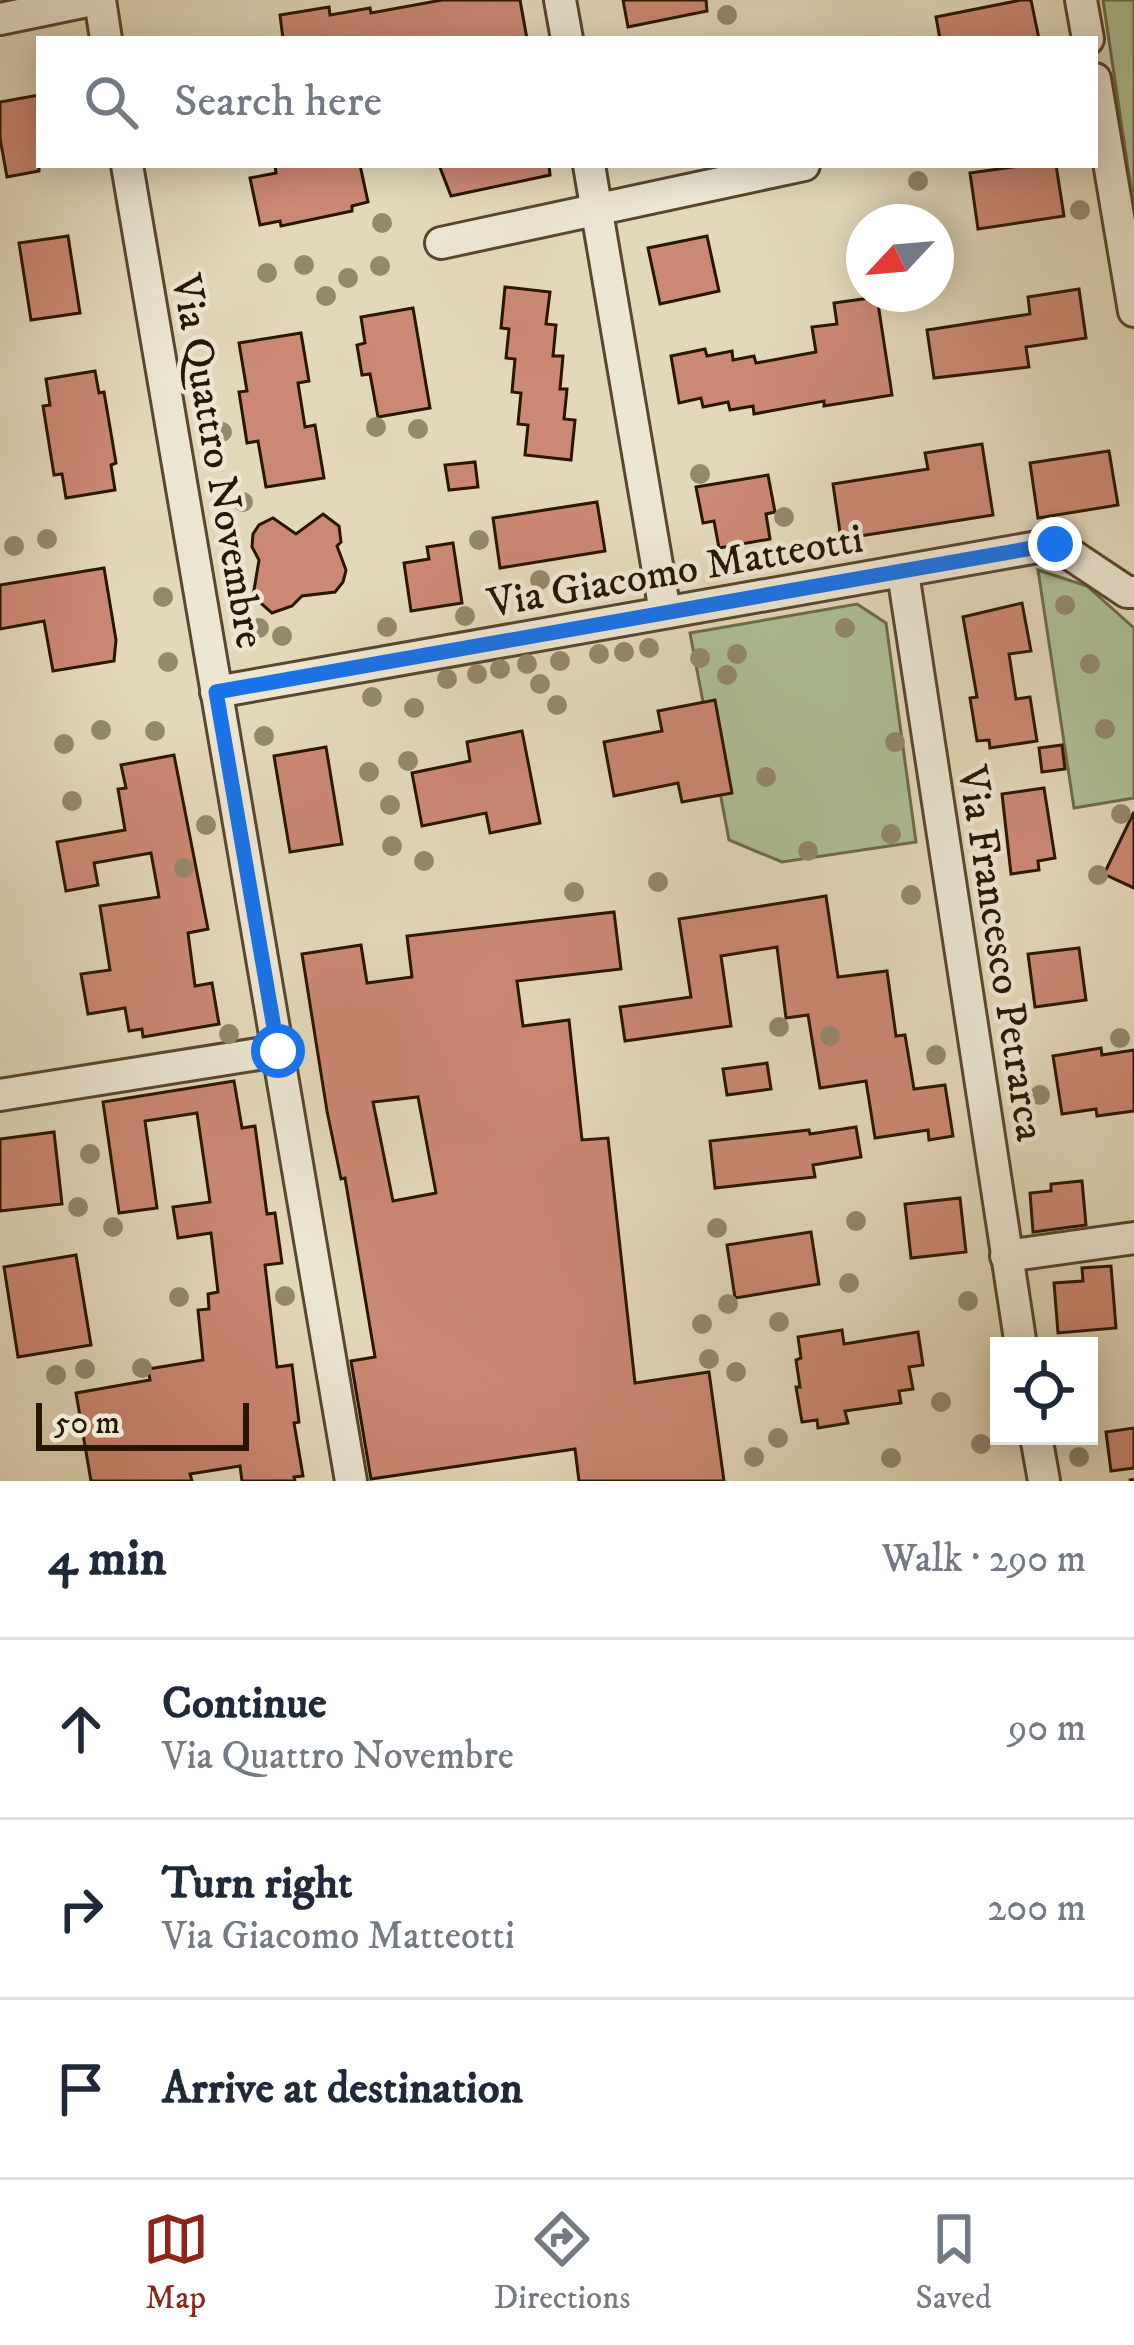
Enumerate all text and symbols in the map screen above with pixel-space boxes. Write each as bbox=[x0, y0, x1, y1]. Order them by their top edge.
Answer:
search box bbox=[36, 36, 1098, 168]
icon: search bbox=[78, 69, 144, 135]
text: Search here bbox=[174, 74, 382, 130]
north arrow bbox=[846, 204, 954, 312]
street label: Via Quattro Novembre bbox=[158, 269, 276, 653]
street label: Via Giacomo Matteotti bbox=[483, 513, 867, 631]
route end bbox=[1028, 517, 1082, 571]
street label: Via Francesco Petrarca bbox=[945, 761, 1055, 1145]
route start bbox=[251, 1024, 305, 1078]
map controls bbox=[990, 1337, 1098, 1445]
button: locate bbox=[990, 1337, 1098, 1445]
scale bar bbox=[36, 1397, 249, 1450]
text: 50 m bbox=[54, 1403, 120, 1444]
text: 4 min bbox=[48, 1527, 166, 1591]
text: Walk · 290 m bbox=[882, 1535, 1086, 1584]
text: Continue bbox=[162, 1676, 327, 1732]
icon: ahead bbox=[48, 1696, 114, 1762]
text: 90 m bbox=[1008, 1704, 1086, 1753]
text: Via Quattro Novembre bbox=[162, 1732, 514, 1781]
text: Turn right bbox=[162, 1856, 352, 1912]
icon: right bbox=[48, 1876, 114, 1942]
text: 200 m bbox=[987, 1884, 1086, 1933]
text: Via Giacomo Matteotti bbox=[162, 1912, 515, 1961]
icon: arrive bbox=[48, 2056, 114, 2122]
text: Arrive at destination bbox=[162, 2061, 523, 2117]
tab: Map bbox=[143, 2206, 209, 2319]
tab: Directions bbox=[494, 2206, 630, 2319]
tab: Saved bbox=[916, 2206, 991, 2319]

